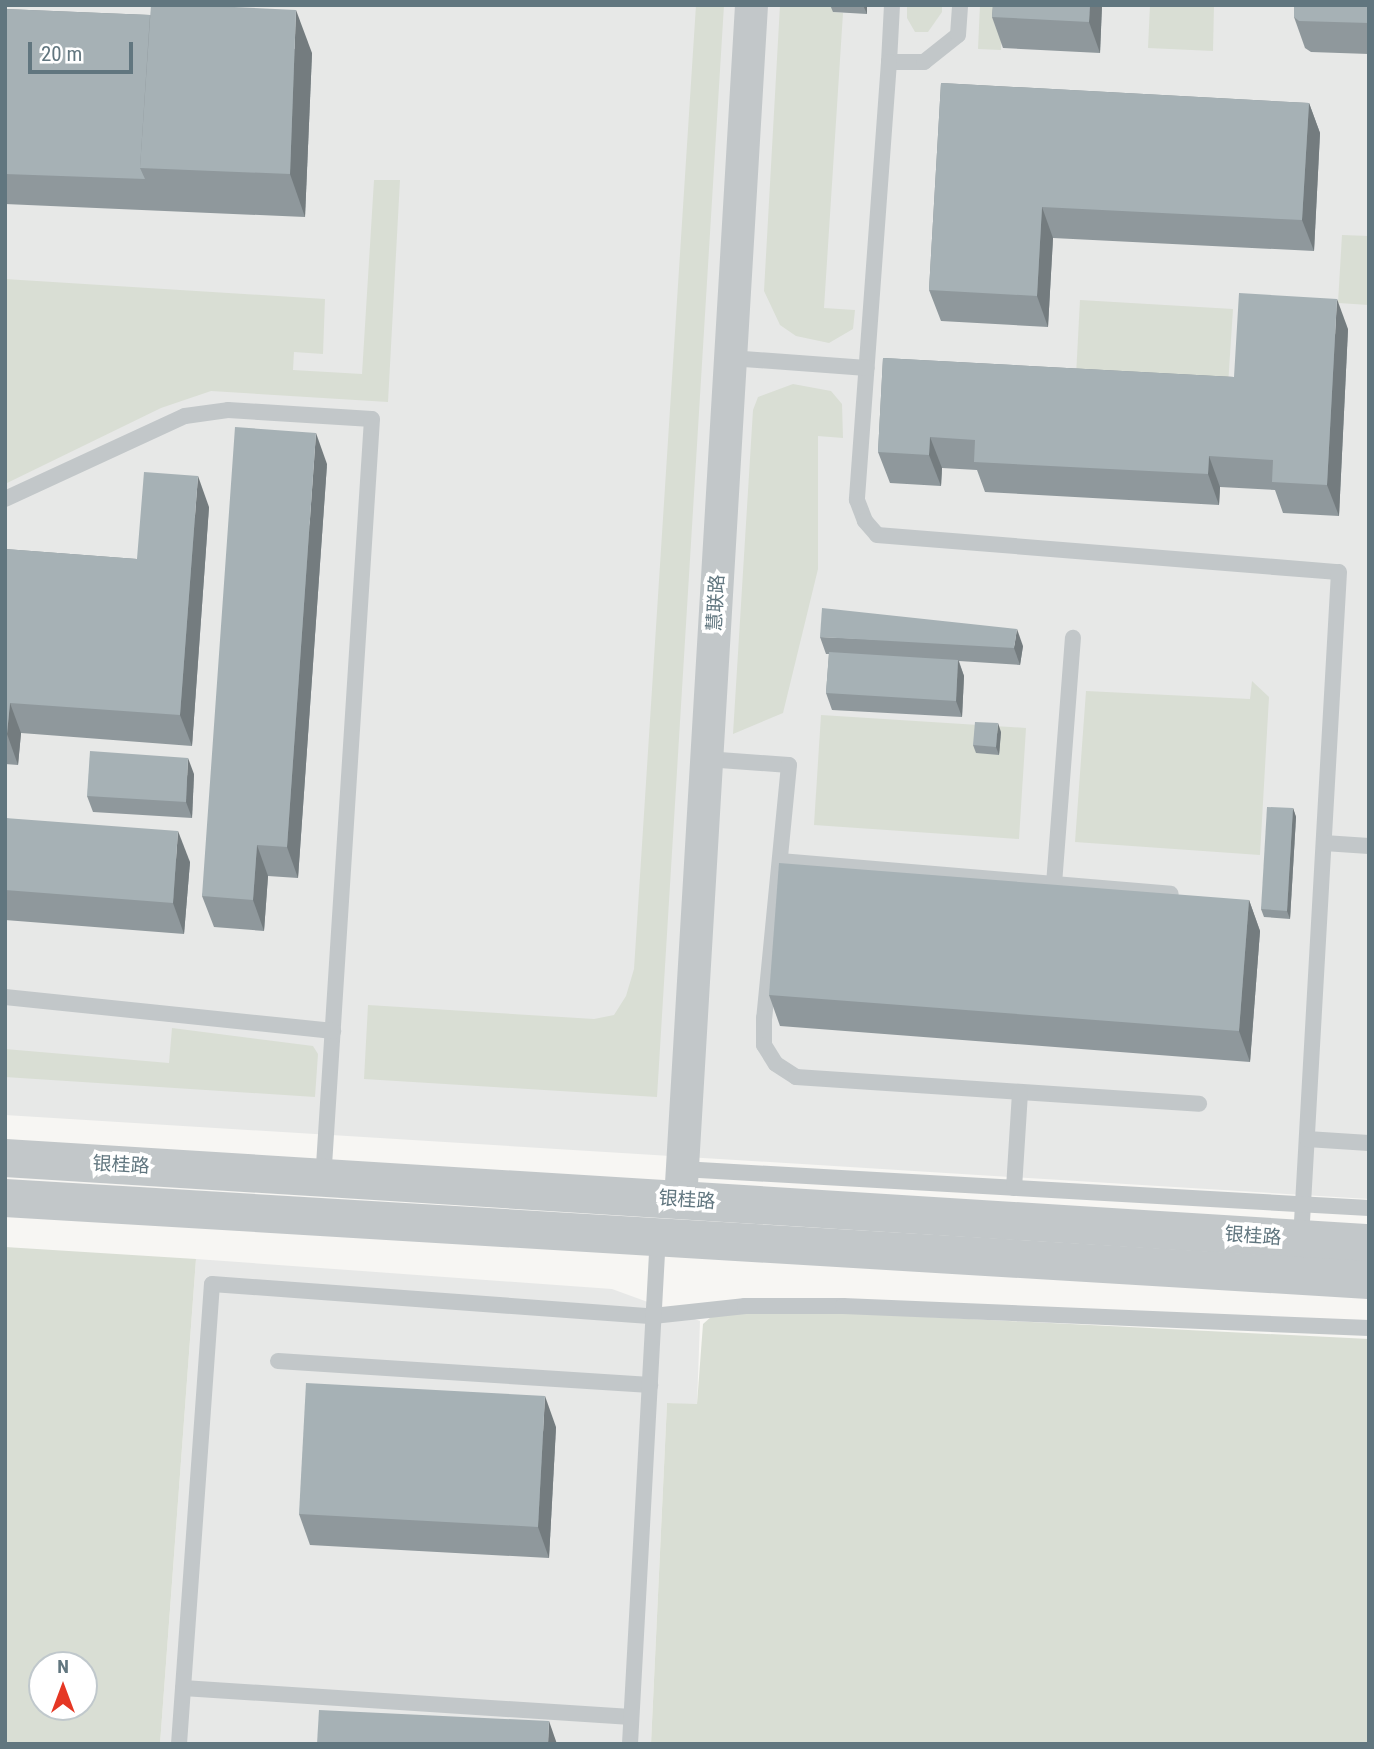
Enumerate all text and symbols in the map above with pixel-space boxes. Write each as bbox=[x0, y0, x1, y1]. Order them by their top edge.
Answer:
scale bar bbox=[32, 28, 136, 72]
text: 20 m bbox=[41, 42, 82, 66]
street label: 慧联路 bbox=[703, 574, 729, 632]
street label: 银桂路 bbox=[92, 1152, 150, 1178]
street label: 银桂路 bbox=[658, 1187, 716, 1213]
street label: 银桂路 bbox=[1224, 1223, 1282, 1249]
north arrow bbox=[28, 1651, 98, 1721]
text: N bbox=[57, 1655, 69, 1678]

